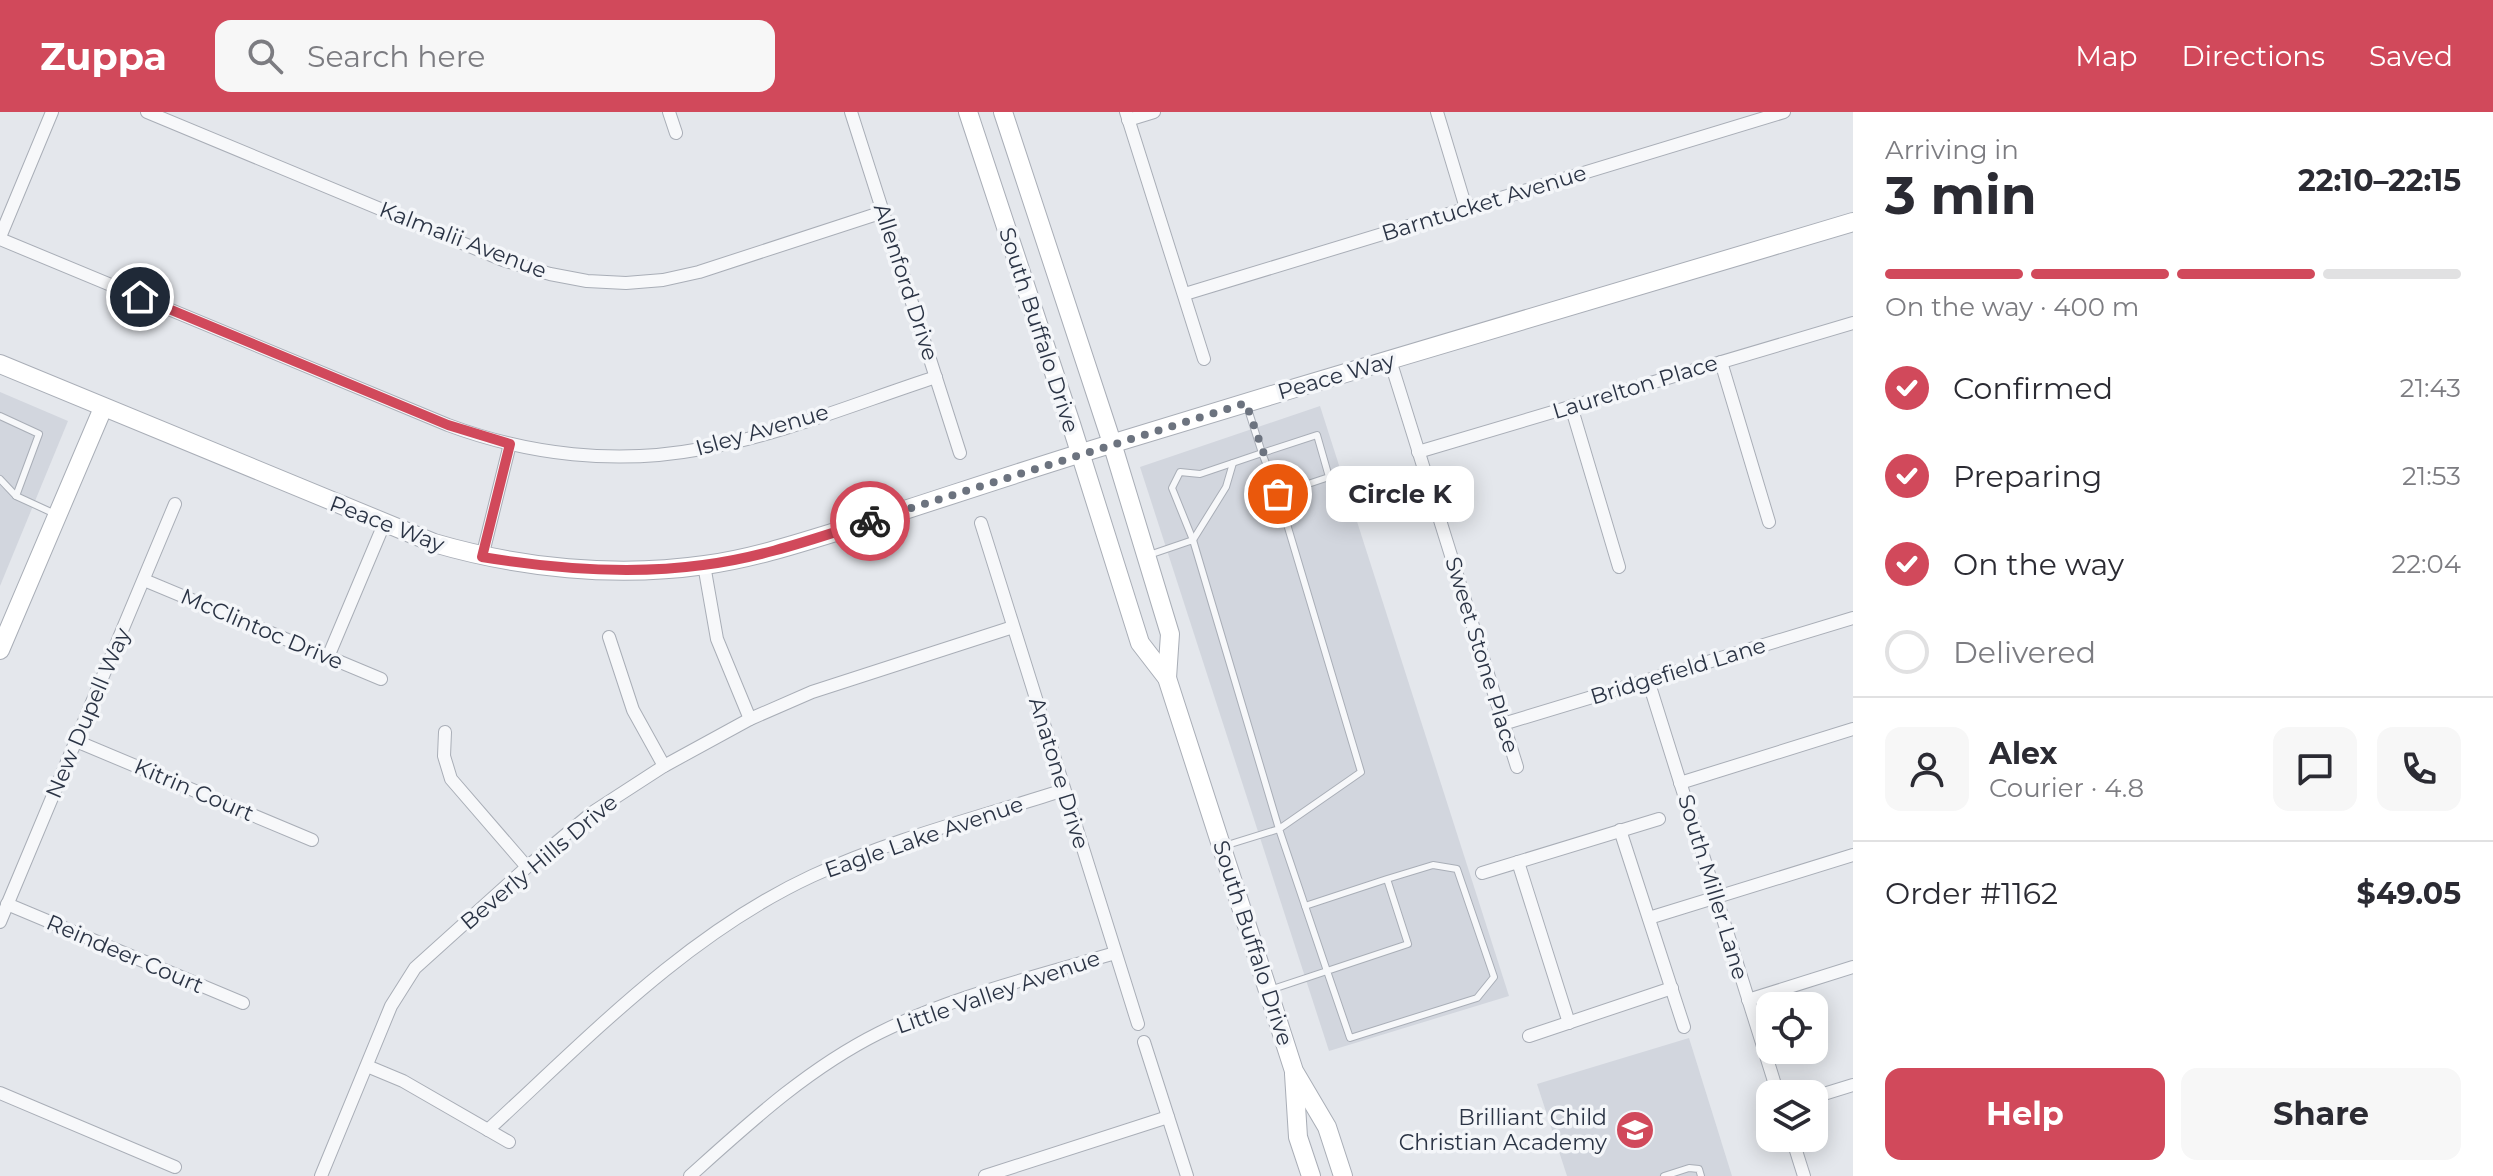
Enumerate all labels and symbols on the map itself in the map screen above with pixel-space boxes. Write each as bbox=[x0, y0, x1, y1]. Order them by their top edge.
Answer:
street label: Barntucket Avenue bbox=[1378, 159, 1590, 247]
street label: Kalmalii Avenue bbox=[375, 196, 551, 284]
street label: Allenford Drive bbox=[868, 200, 944, 364]
street label: South Buffalo Drive bbox=[993, 224, 1085, 436]
pin bbox=[106, 263, 174, 331]
street label: Peace Way bbox=[1274, 346, 1398, 406]
street label: Laurelton Place bbox=[1549, 349, 1721, 425]
street label: Isley Avenue bbox=[692, 398, 832, 462]
pin bbox=[1244, 460, 1312, 528]
callout: Circle K bbox=[1326, 466, 1474, 522]
courier bbox=[830, 481, 910, 561]
street label: Peace Way bbox=[326, 490, 448, 558]
street label: Sweet Stone Place bbox=[1439, 554, 1525, 756]
street label: McClintoc Drive bbox=[177, 583, 347, 675]
street label: New Dupell Way bbox=[40, 624, 136, 802]
street label: Bridgefield Lane bbox=[1587, 632, 1769, 710]
street label: Anatone Drive bbox=[1023, 694, 1095, 852]
street label: Kitrin Court bbox=[130, 753, 258, 827]
street label: Beverly Hills Drive bbox=[455, 789, 623, 935]
street label: Eagle Lake Avenue bbox=[821, 790, 1027, 884]
street label: South Miller Lane bbox=[1672, 791, 1754, 983]
street label: South Buffalo Drive bbox=[1207, 837, 1299, 1049]
street label: Reindeer Court bbox=[42, 909, 208, 999]
street label: Little Valley Avenue bbox=[892, 944, 1104, 1040]
place label: Brilliant Child Christian Academy bbox=[1399, 1104, 1607, 1156]
school or university icon: Brilliant Child Christian Academy bbox=[1614, 1109, 1656, 1151]

